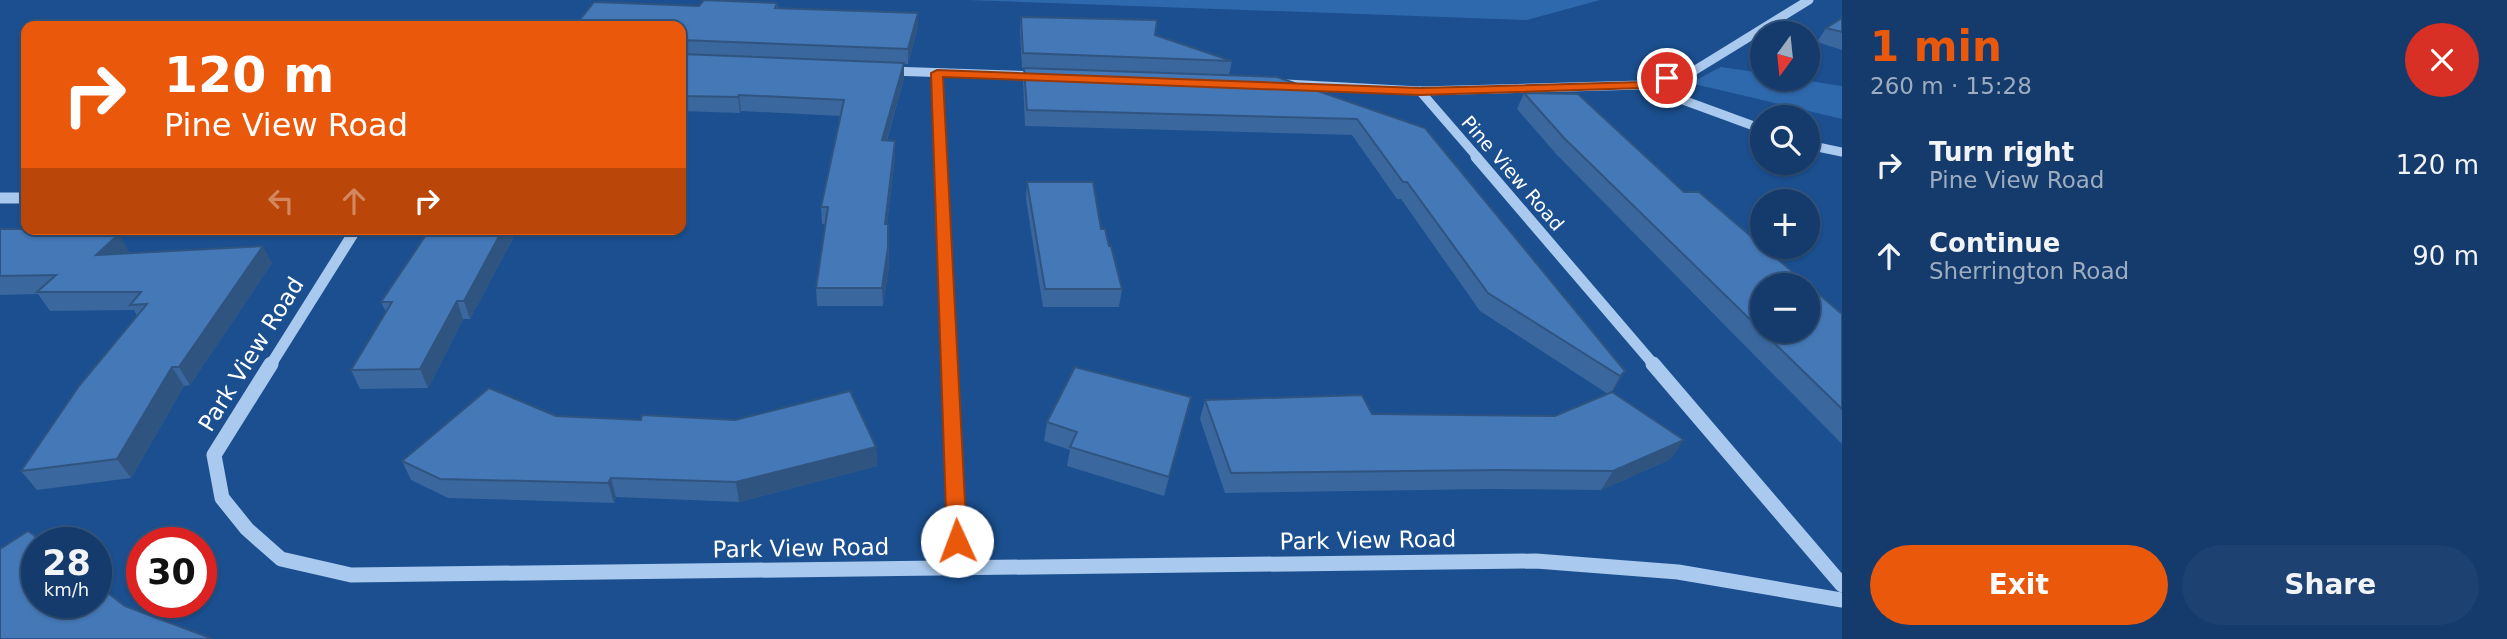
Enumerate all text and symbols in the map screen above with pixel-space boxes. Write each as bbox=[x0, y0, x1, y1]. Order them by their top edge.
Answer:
north arrow bbox=[1750, 21, 1820, 91]
map controls bbox=[1750, 21, 1820, 343]
text: 1 min bbox=[1870, 22, 2002, 71]
button: close bbox=[2405, 23, 2479, 97]
text: 120 m bbox=[164, 47, 334, 104]
pin bbox=[1637, 48, 1697, 108]
icon: right bbox=[49, 49, 140, 140]
icon: arrive bbox=[1648, 59, 1686, 97]
text: 260 m · 15:28 bbox=[1870, 73, 2032, 99]
button: search bbox=[1750, 105, 1820, 175]
text: Pine View Road bbox=[164, 106, 408, 144]
street label: Pine View Road bbox=[1457, 111, 1569, 235]
text: Turn right bbox=[1929, 137, 2074, 167]
icon: right bbox=[1870, 146, 1908, 184]
text: 120 m bbox=[2396, 150, 2479, 180]
text: Pine View Road bbox=[1929, 167, 2104, 193]
icon: left bbox=[262, 182, 300, 220]
icon: ahead bbox=[335, 182, 373, 220]
icon: right bbox=[408, 182, 446, 220]
button: + bbox=[1750, 189, 1820, 259]
text: Continue bbox=[1929, 228, 2060, 258]
icon: ahead bbox=[1870, 237, 1908, 275]
text: 90 m bbox=[2412, 241, 2479, 271]
text: Sherrington Road bbox=[1929, 258, 2129, 284]
street label: Park View Road bbox=[193, 272, 309, 436]
button: − bbox=[1750, 273, 1820, 343]
position arrow bbox=[920, 504, 994, 578]
street label: Park View Road bbox=[1279, 525, 1457, 555]
speed limit sign: 30 bbox=[126, 527, 217, 618]
street label: Park View Road bbox=[712, 533, 890, 563]
text: 28 bbox=[42, 543, 91, 583]
button: Exit bbox=[1870, 545, 2168, 625]
button: Share bbox=[2182, 545, 2479, 625]
text: km/h bbox=[44, 579, 89, 600]

